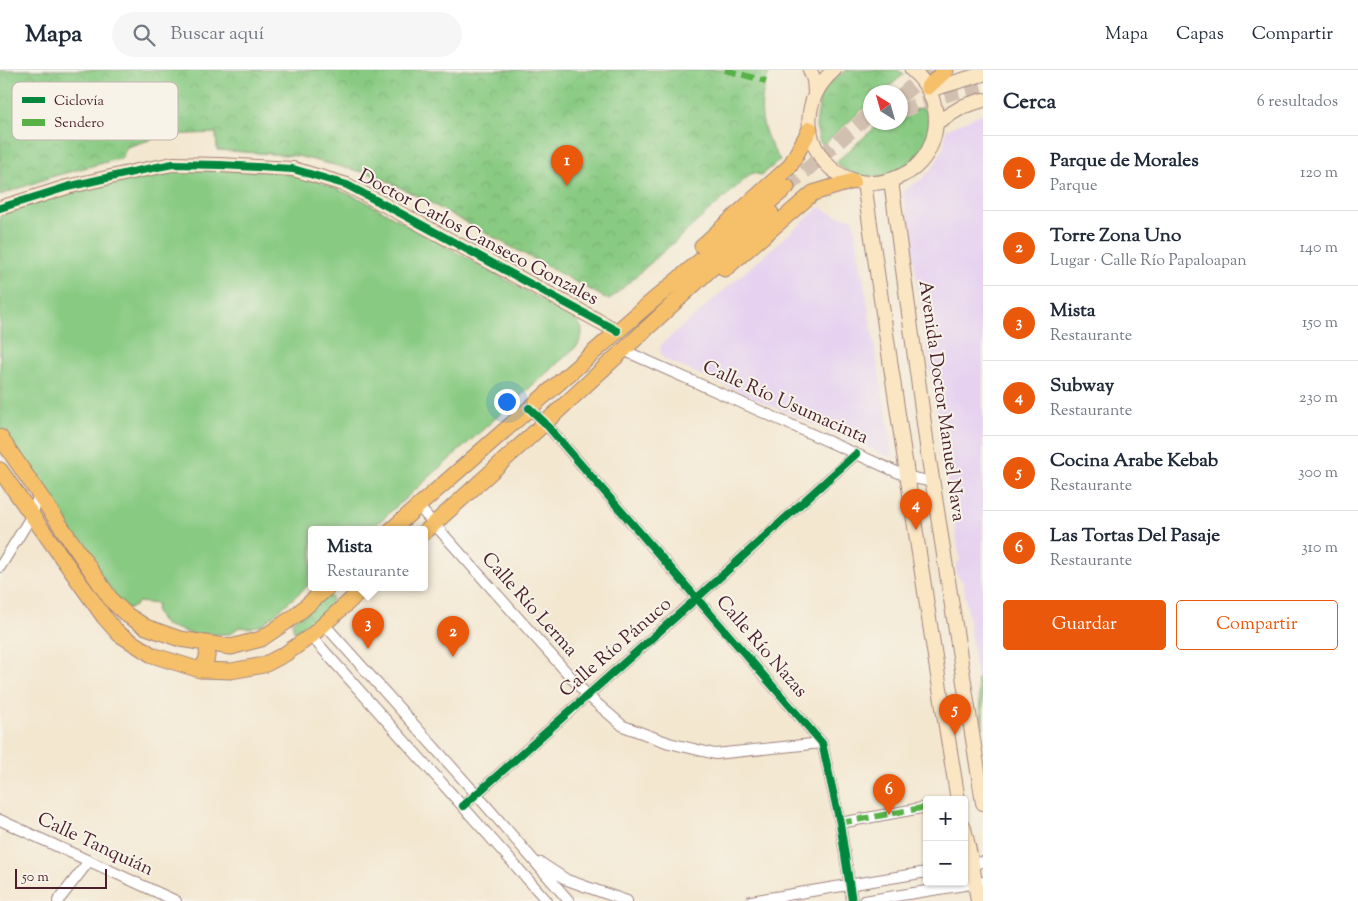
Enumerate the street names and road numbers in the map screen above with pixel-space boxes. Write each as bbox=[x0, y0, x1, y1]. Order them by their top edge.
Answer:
street label: Doctor Carlos Canseco Gonzales bbox=[353, 163, 603, 313]
street label: Avenida Doctor Manuel Nava bbox=[911, 279, 971, 524]
street label: Calle Río Usumacinta bbox=[698, 354, 872, 452]
street label: Calle Río Lerma bbox=[475, 547, 583, 663]
street label: Calle Río Nazas bbox=[709, 590, 813, 704]
street label: Calle Río Pánuco bbox=[554, 592, 678, 704]
street label: Calle Tanquián bbox=[32, 806, 158, 884]

